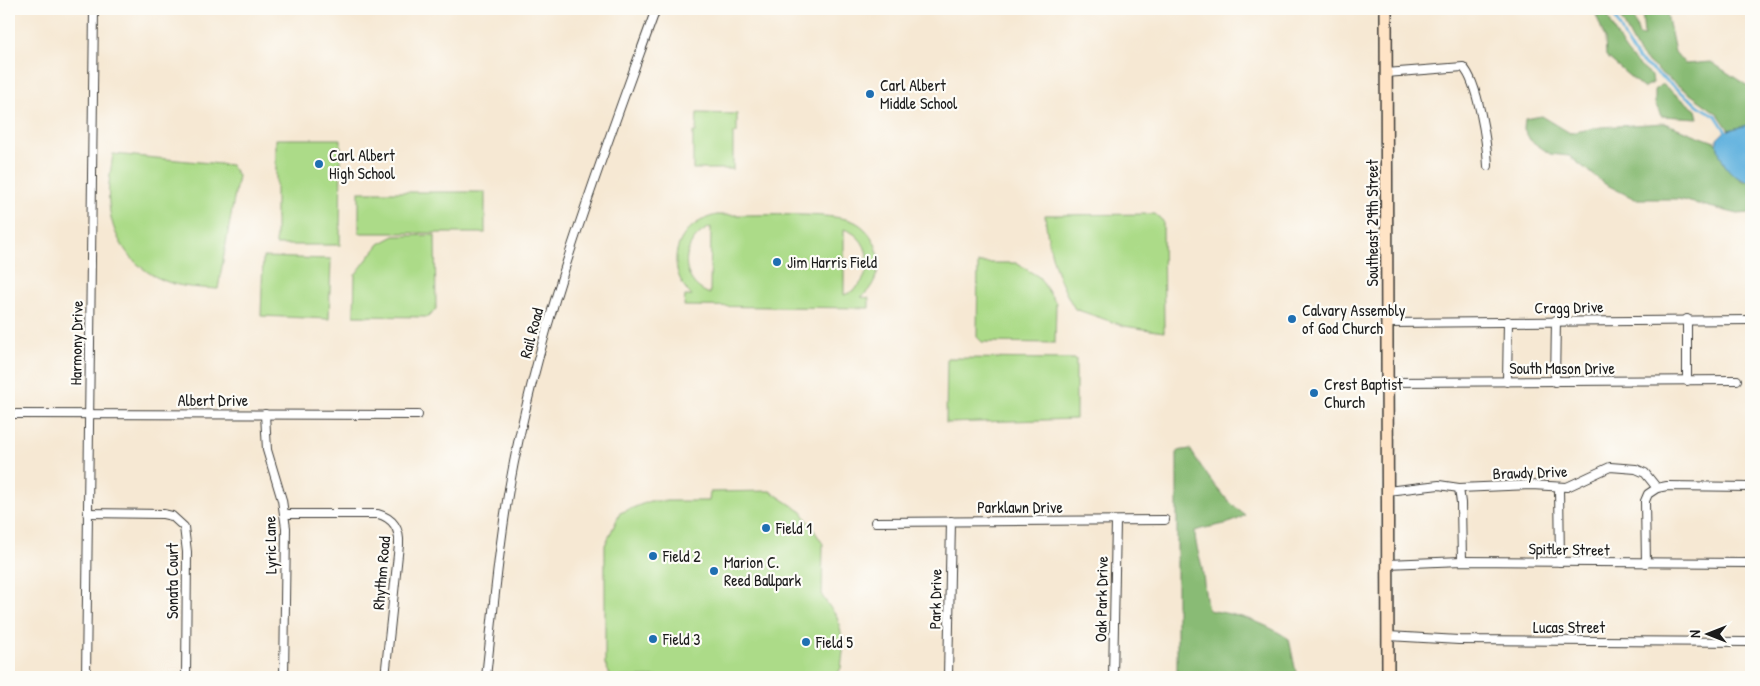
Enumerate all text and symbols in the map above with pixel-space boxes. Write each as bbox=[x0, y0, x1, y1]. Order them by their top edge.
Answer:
place label: Carl Albert Middle School bbox=[880, 74, 958, 114]
marker: Carl Albert Middle School bbox=[864, 88, 876, 100]
place label: Carl Albert High School bbox=[329, 144, 396, 184]
marker: Carl Albert High School bbox=[313, 158, 325, 170]
street label: Southeast 29th Street bbox=[1361, 159, 1383, 286]
place label: Jim Harris Field bbox=[787, 251, 877, 273]
marker: Jim Harris Field bbox=[771, 256, 783, 268]
street label: Cragg Drive bbox=[1534, 295, 1604, 319]
place label: Calvary Assembly of God Church bbox=[1302, 299, 1406, 339]
street label: Harmony Drive bbox=[64, 300, 88, 386]
street label: Rail Road bbox=[514, 305, 548, 361]
marker: Calvary Assembly of God Church bbox=[1286, 313, 1298, 325]
street label: South Mason Drive bbox=[1509, 357, 1615, 379]
place label: Crest Baptist Church bbox=[1324, 373, 1403, 413]
marker: Crest Baptist Church bbox=[1308, 387, 1320, 399]
street label: Albert Drive bbox=[178, 389, 249, 411]
street label: Brawdy Drive bbox=[1492, 460, 1568, 484]
street label: Parklawn Drive bbox=[977, 496, 1063, 518]
street label: Lyric Lane bbox=[258, 515, 282, 574]
place label: Field 1 bbox=[775, 517, 812, 539]
marker: Field 1 bbox=[760, 522, 772, 534]
street label: Rhythm Road bbox=[367, 535, 395, 611]
street label: Spitler Street bbox=[1528, 537, 1610, 561]
street label: Sonata Court bbox=[161, 542, 183, 619]
place label: Field 2 bbox=[662, 545, 701, 567]
marker: Field 2 bbox=[647, 550, 659, 562]
place label: Marion C. Reed Ballpark bbox=[724, 551, 801, 591]
street label: Oak Park Drive bbox=[1089, 555, 1113, 642]
marker: Marion C. Reed Ballpark bbox=[708, 565, 720, 577]
street label: Park Drive bbox=[923, 568, 947, 629]
north arrow bbox=[1682, 608, 1732, 658]
street label: Lucas Street bbox=[1533, 616, 1605, 638]
place label: Field 3 bbox=[662, 628, 700, 650]
text: N bbox=[1685, 630, 1704, 638]
place label: Field 5 bbox=[815, 631, 853, 653]
marker: Field 3 bbox=[647, 633, 659, 645]
marker: Field 5 bbox=[800, 636, 812, 648]

